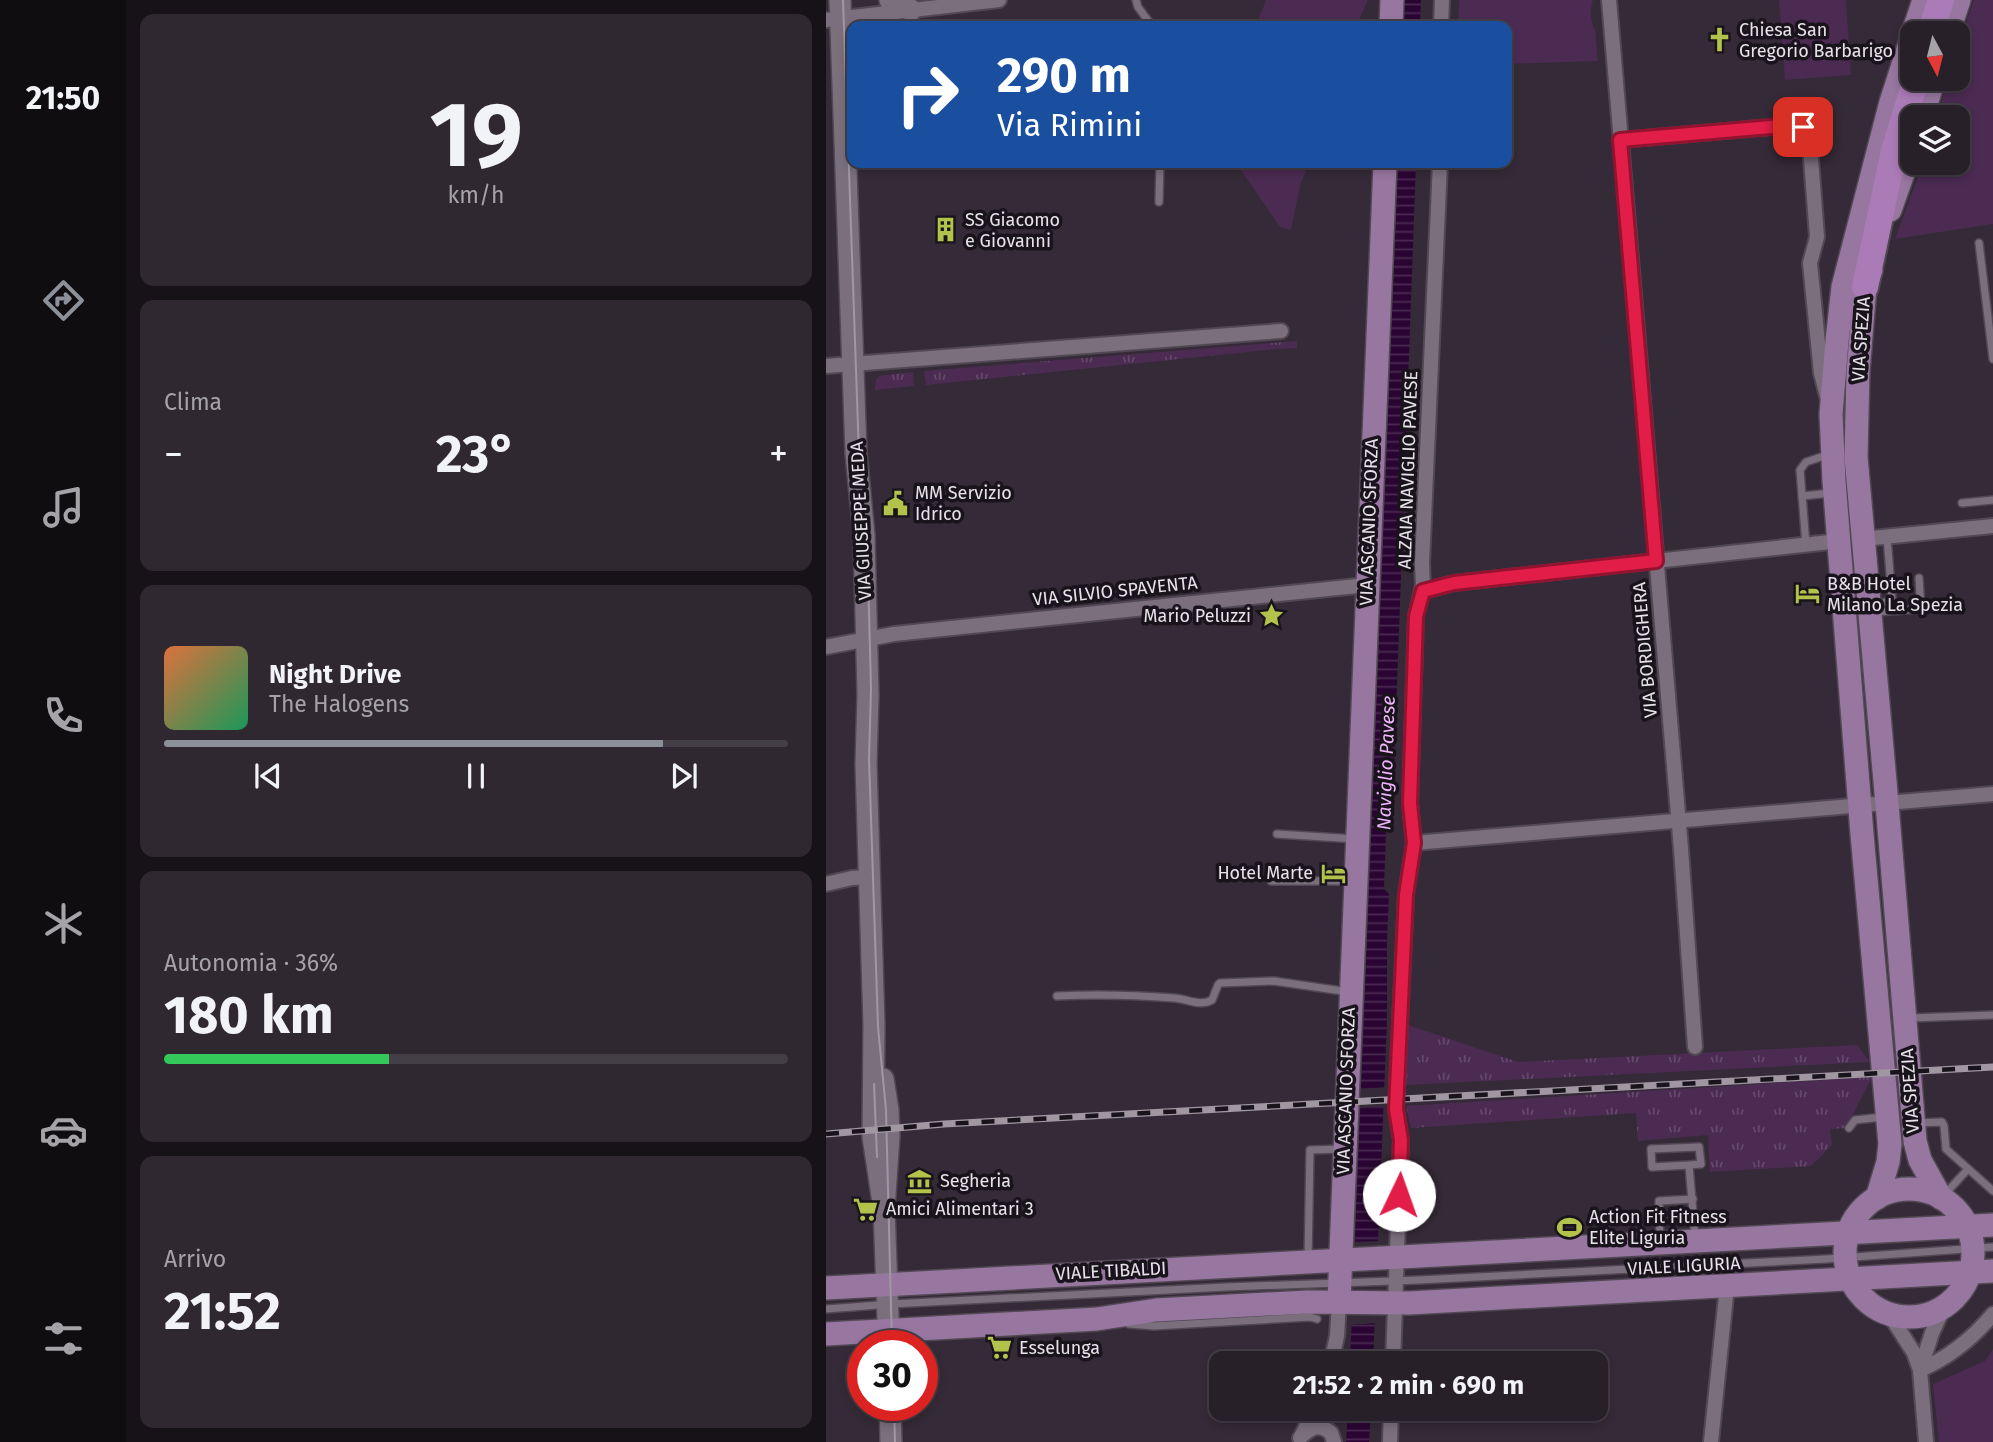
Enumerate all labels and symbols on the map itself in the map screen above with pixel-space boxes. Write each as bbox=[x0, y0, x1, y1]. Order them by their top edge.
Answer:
place label: Chiesa San Gregorio Barbarigo bbox=[1739, 19, 1893, 62]
north arrow bbox=[1900, 21, 1970, 91]
church icon: Chiesa San Gregorio Barbarigo bbox=[1705, 26, 1733, 54]
pin bbox=[1773, 97, 1833, 157]
place label: SS Giacomo e Giovanni bbox=[965, 209, 1060, 252]
building icon: SS Giacomo e Giovanni bbox=[931, 216, 959, 244]
street label: VIA SPEZIA bbox=[1847, 295, 1875, 382]
street label: ALZAIA NAVIGLIO PAVESE bbox=[1394, 371, 1422, 569]
street label: VIA ASCANIO SFORZA bbox=[1355, 437, 1383, 606]
street label: VIA GIUSEPPE MEDA bbox=[846, 440, 876, 601]
place label: MM Servizio Idrico bbox=[915, 482, 1012, 525]
public building icon: MM Servizio Idrico bbox=[881, 489, 909, 517]
street label: VIA SILVIO SPAVENTA bbox=[1032, 571, 1199, 611]
place label: B&B Hotel Milano La Spezia bbox=[1827, 573, 1963, 616]
hotel icon: B&B Hotel Milano La Spezia bbox=[1793, 580, 1821, 608]
street label: VIA BORDIGHERA bbox=[1628, 581, 1662, 719]
place icon: Mario Peluzzi bbox=[1257, 602, 1285, 630]
place label: Mario Peluzzi bbox=[1144, 605, 1251, 627]
water label: Naviglio Pavese bbox=[1372, 695, 1400, 831]
hotel icon: Hotel Marte bbox=[1319, 859, 1347, 887]
place label: Hotel Marte bbox=[1217, 862, 1313, 884]
street label: VIA ASCANIO SFORZA bbox=[1332, 1006, 1360, 1175]
street label: VIA SPEZIA bbox=[1896, 1047, 1924, 1134]
position arrow bbox=[1362, 1158, 1436, 1232]
museum icon: Segheria bbox=[906, 1167, 934, 1195]
place label: Segheria bbox=[940, 1170, 1011, 1192]
supermarket icon: Amici Alimentari 3 bbox=[852, 1195, 880, 1223]
place label: Amici Alimentari 3 bbox=[886, 1198, 1034, 1220]
place label: Action Fit Fitness Elite Liguria bbox=[1589, 1206, 1727, 1249]
sports icon: Action Fit Fitness Elite Liguria bbox=[1555, 1213, 1583, 1241]
street label: VIALE LIGURIA bbox=[1627, 1252, 1742, 1280]
street label: VIALE TIBALDI bbox=[1055, 1257, 1167, 1285]
speed limit sign: 30 bbox=[847, 1330, 938, 1421]
supermarket icon: Esselunga bbox=[985, 1334, 1013, 1362]
place label: Esselunga bbox=[1019, 1337, 1100, 1359]

